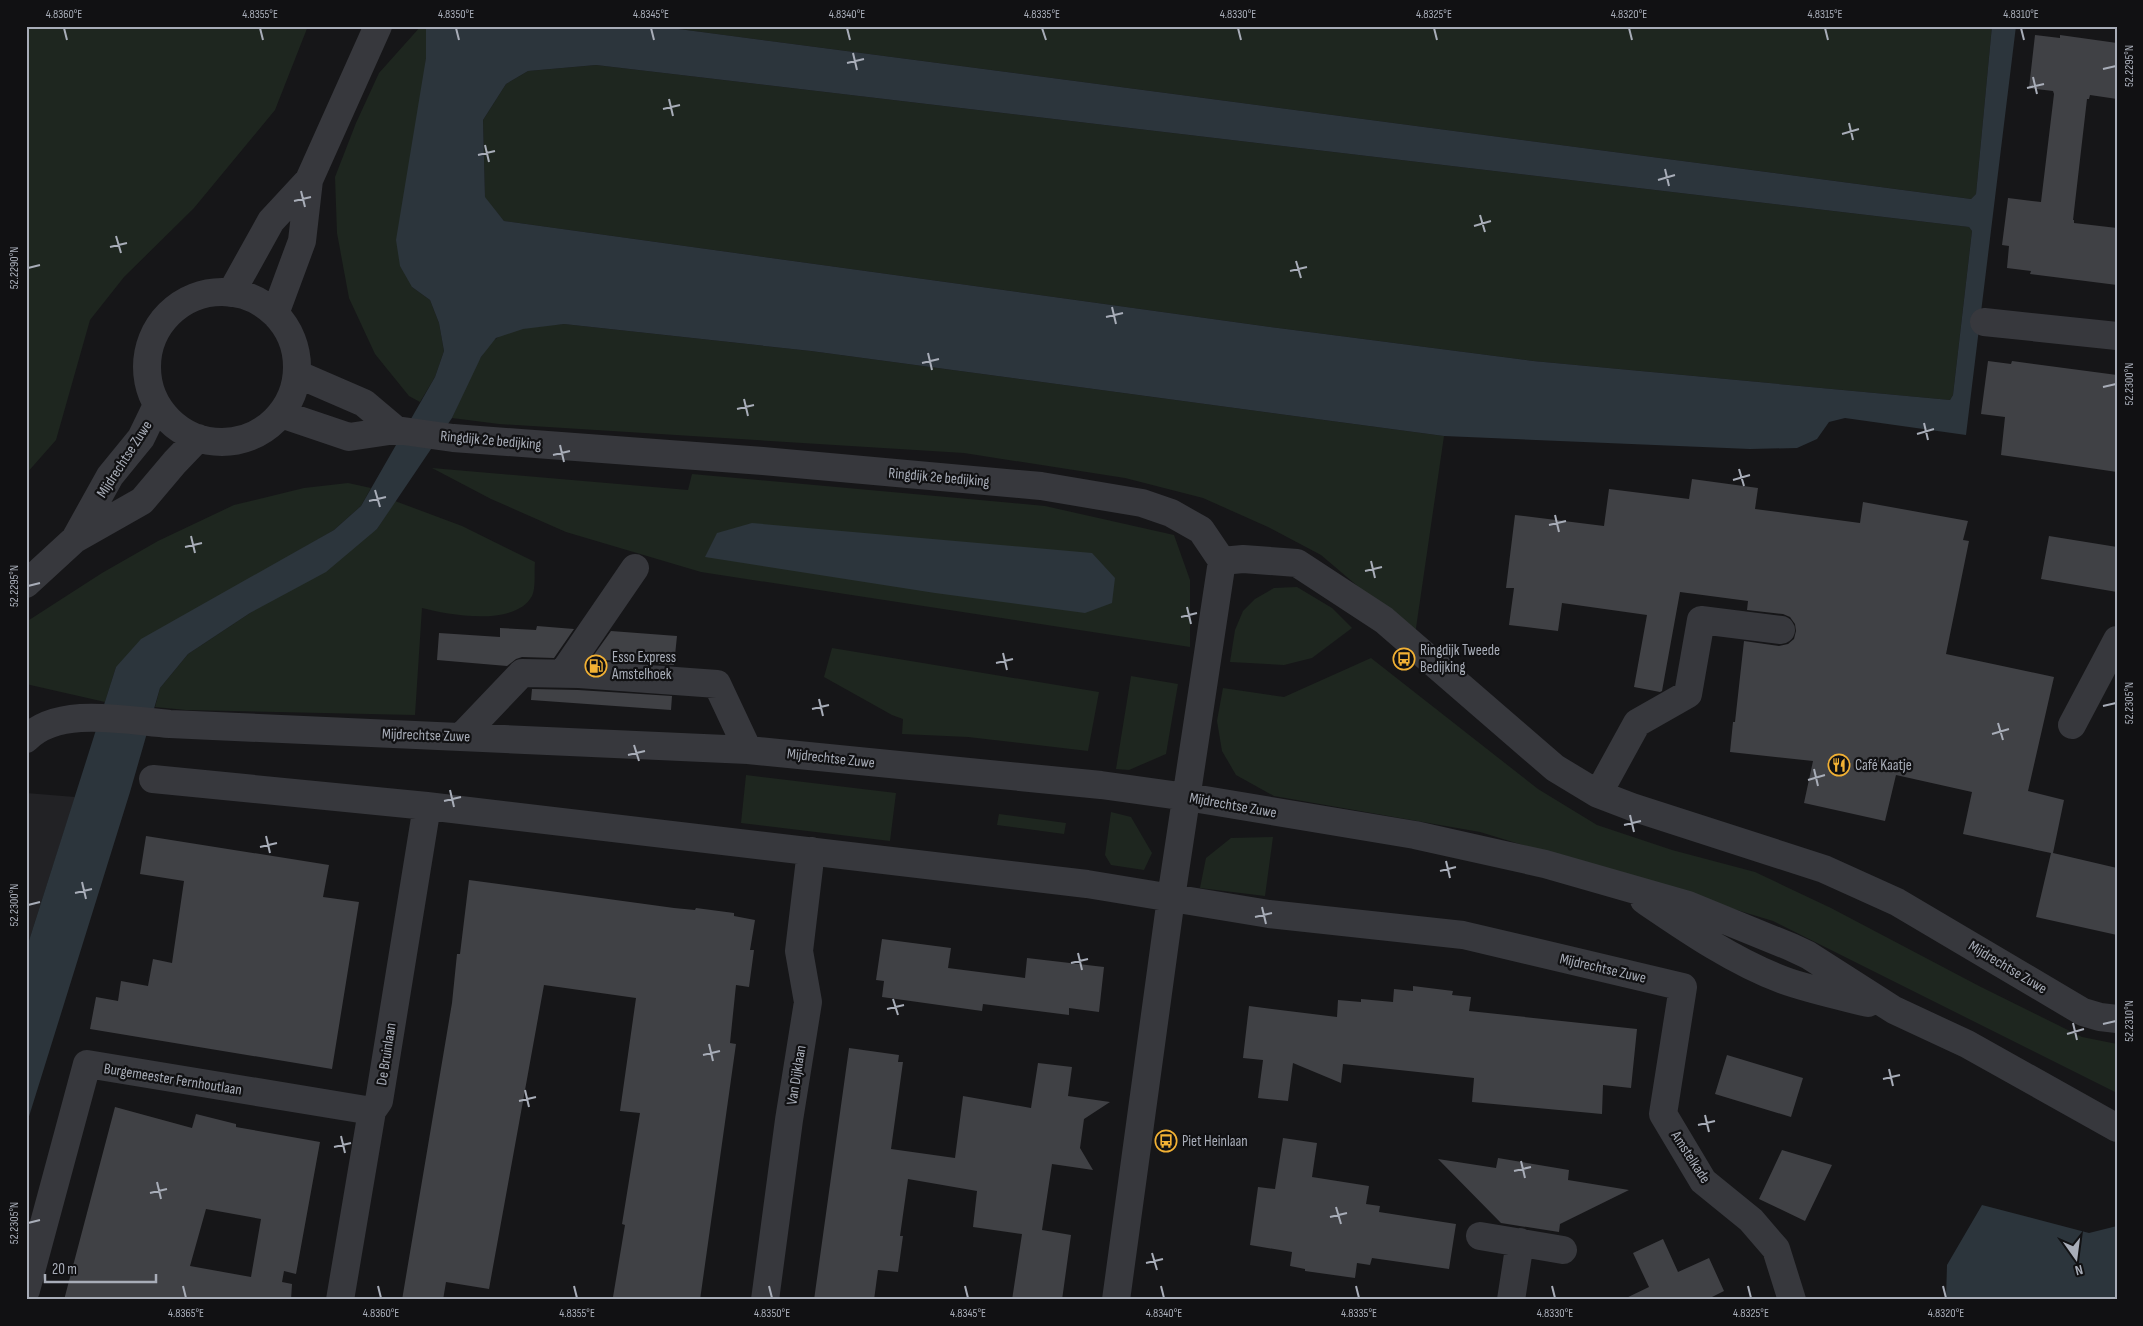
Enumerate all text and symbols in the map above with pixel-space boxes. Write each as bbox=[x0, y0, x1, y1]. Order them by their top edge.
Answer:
text: 4.8360°E bbox=[46, 7, 82, 22]
text: 4.8355°E bbox=[242, 7, 278, 22]
text: 4.8350°E bbox=[438, 7, 474, 22]
text: 4.8345°E bbox=[633, 7, 669, 22]
text: 4.8340°E bbox=[829, 7, 865, 22]
text: 4.8335°E bbox=[1024, 7, 1060, 22]
text: 4.8330°E bbox=[1220, 7, 1256, 22]
text: 4.8325°E bbox=[1416, 7, 1452, 22]
text: 4.8320°E bbox=[1611, 7, 1647, 22]
text: 4.8315°E bbox=[1807, 7, 1843, 22]
text: 4.8310°E bbox=[2003, 7, 2039, 22]
text: 52.2295°N bbox=[2122, 45, 2137, 87]
text: 52.2290°N bbox=[7, 247, 22, 289]
text: 52.2300°N bbox=[2122, 363, 2137, 405]
street label: Mijdrechtse Zuwe bbox=[92, 417, 156, 501]
street label: Ringdijk 2e bedijking bbox=[440, 427, 542, 454]
street label: Ringdijk 2e bedijking bbox=[888, 464, 990, 491]
text: 52.2295°N bbox=[7, 565, 22, 607]
place label: Ringdijk Tweede Bedijking bbox=[1420, 641, 1500, 677]
bus stop icon: Ringdijk Tweede Bedijking bbox=[1392, 647, 1416, 671]
place label: Esso Express Amstelhoek bbox=[611, 648, 676, 684]
fuel station icon: Esso Express Amstelhoek bbox=[584, 654, 608, 678]
text: 52.2305°N bbox=[2122, 682, 2137, 724]
street label: Mijdrechtse Zuwe bbox=[382, 724, 470, 747]
street label: Mijdrechtse Zuwe bbox=[786, 744, 876, 773]
restaurant icon: Café Kaatje bbox=[1827, 753, 1851, 777]
place label: Café Kaatje bbox=[1855, 756, 1912, 775]
street label: Mijdrechtse Zuwe bbox=[1188, 788, 1278, 823]
text: 52.2300°N bbox=[7, 884, 22, 926]
street label: Mijdrechtse Zuwe bbox=[1965, 937, 2050, 998]
street label: Mijdrechtse Zuwe bbox=[1558, 949, 1648, 988]
text: 52.2310°N bbox=[2122, 1000, 2137, 1042]
street label: De Bruinlaan bbox=[372, 1021, 401, 1087]
street label: Van Dijklaan bbox=[782, 1044, 811, 1106]
street label: Burgemeester Fernhoutlaan bbox=[103, 1059, 243, 1100]
street label: Amstelkade bbox=[1666, 1127, 1715, 1187]
bus stop icon: Piet Heinlaan bbox=[1154, 1129, 1178, 1153]
place label: Piet Heinlaan bbox=[1182, 1132, 1248, 1151]
text: 52.2305°N bbox=[7, 1202, 22, 1244]
north arrow bbox=[2050, 1234, 2100, 1284]
scale bar bbox=[45, 1251, 156, 1283]
text: 20 m bbox=[52, 1260, 77, 1279]
text: N bbox=[2073, 1261, 2085, 1279]
text: 4.8365°E bbox=[168, 1306, 204, 1321]
text: 4.8360°E bbox=[363, 1306, 399, 1321]
text: 4.8355°E bbox=[559, 1306, 595, 1321]
text: 4.8350°E bbox=[754, 1306, 790, 1321]
text: 4.8345°E bbox=[950, 1306, 986, 1321]
text: 4.8340°E bbox=[1146, 1306, 1182, 1321]
text: 4.8335°E bbox=[1341, 1306, 1377, 1321]
text: 4.8330°E bbox=[1537, 1306, 1573, 1321]
text: 4.8325°E bbox=[1733, 1306, 1769, 1321]
text: 4.8320°E bbox=[1928, 1306, 1964, 1321]

